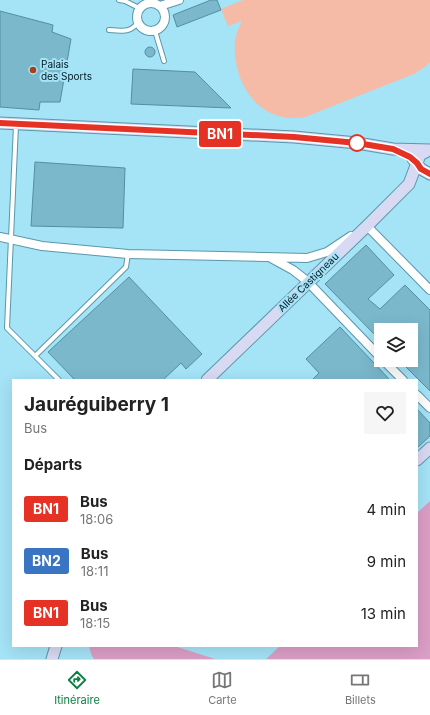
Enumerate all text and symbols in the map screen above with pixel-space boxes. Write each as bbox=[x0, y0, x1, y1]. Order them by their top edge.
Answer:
place label: Palais des Sports bbox=[41, 58, 92, 82]
marker: Palais des Sports bbox=[28, 65, 38, 75]
line badge: BN1 bbox=[197, 121, 243, 147]
text: BN1 bbox=[207, 125, 233, 142]
unlabelled marker bbox=[348, 134, 366, 152]
street label: Allée Castigneau bbox=[275, 250, 341, 314]
map controls bbox=[374, 323, 418, 367]
button: layers bbox=[374, 323, 418, 367]
button: heart bbox=[364, 392, 406, 434]
text: Jauréguiberry 1 bbox=[24, 393, 169, 416]
text: Bus bbox=[24, 420, 47, 436]
text: Départs bbox=[24, 455, 82, 474]
text: Bus bbox=[80, 492, 108, 511]
text: BN1 bbox=[33, 500, 59, 517]
text: 4 min bbox=[366, 500, 406, 519]
text: 18:06 bbox=[80, 511, 113, 527]
text: Bus bbox=[81, 544, 108, 563]
text: BN2 bbox=[32, 552, 61, 569]
text: 9 min bbox=[367, 552, 406, 571]
text: 18:11 bbox=[81, 563, 108, 579]
text: Bus bbox=[80, 596, 108, 615]
text: BN1 bbox=[33, 604, 59, 621]
text: 13 min bbox=[361, 604, 406, 623]
text: 18:15 bbox=[80, 615, 110, 631]
tab: Itinéraire bbox=[54, 669, 100, 707]
tab: Carte bbox=[208, 669, 237, 707]
tab: Billets bbox=[345, 669, 376, 707]

